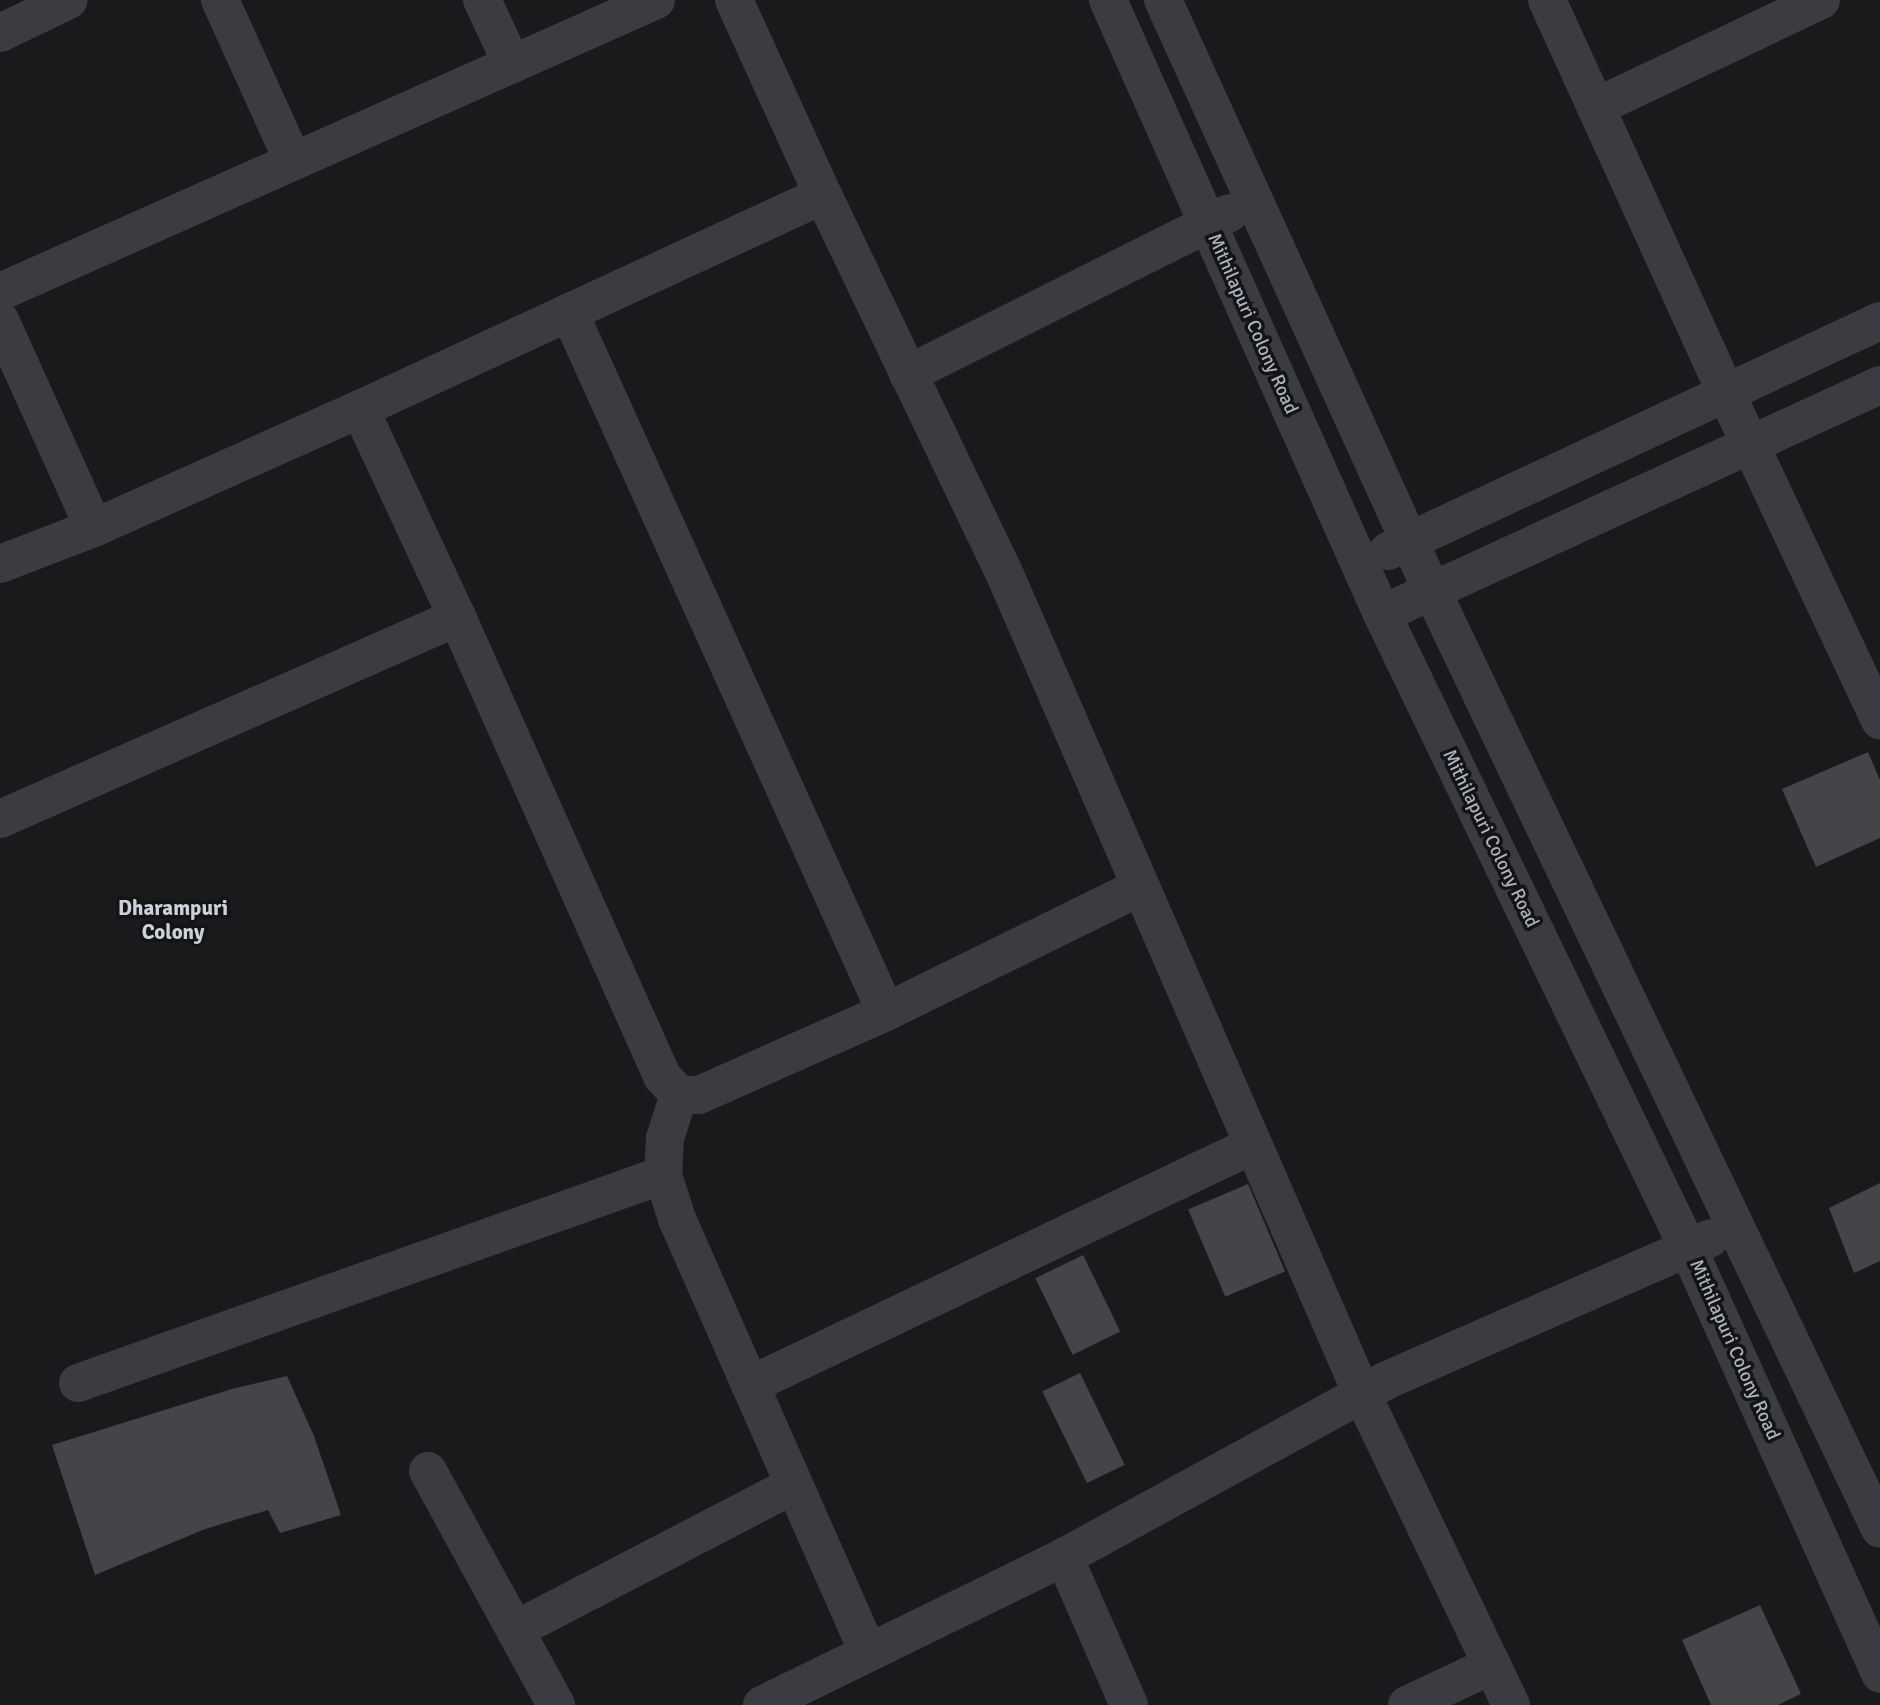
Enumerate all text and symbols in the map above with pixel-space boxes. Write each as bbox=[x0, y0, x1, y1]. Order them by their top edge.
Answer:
street label: Mithilapuri Colony Road bbox=[1202, 230, 1302, 418]
street label: Mithilapuri Colony Road bbox=[1437, 746, 1543, 932]
district label: Dharampuri Colony bbox=[118, 895, 228, 945]
street label: Mithilapuri Colony Road bbox=[1684, 1256, 1784, 1444]

